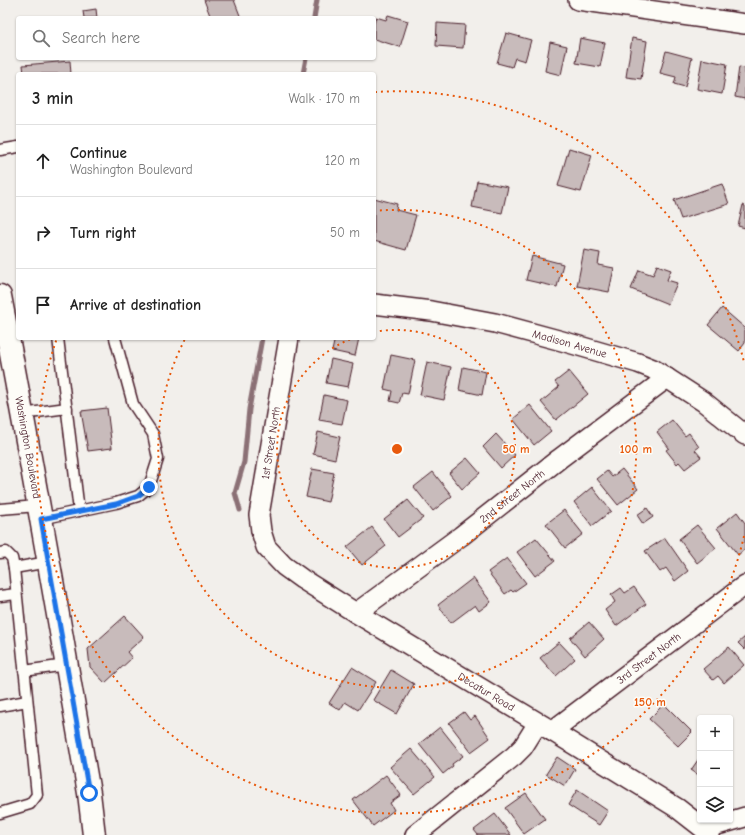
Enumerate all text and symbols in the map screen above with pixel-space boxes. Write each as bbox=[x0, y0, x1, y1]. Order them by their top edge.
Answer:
search box bbox=[16, 16, 376, 60]
icon: search bbox=[30, 27, 52, 49]
text: Search here bbox=[62, 29, 140, 47]
text: 3 min bbox=[32, 89, 73, 108]
text: Walk · 170 m bbox=[288, 91, 360, 106]
text: Continue bbox=[70, 144, 127, 162]
icon: ahead bbox=[32, 150, 54, 172]
text: 120 m bbox=[325, 153, 360, 168]
text: Washington Boulevard bbox=[70, 162, 193, 177]
icon: right bbox=[32, 222, 54, 244]
text: Turn right bbox=[70, 224, 136, 242]
text: 50 m bbox=[330, 225, 360, 240]
icon: arrive bbox=[32, 294, 54, 316]
text: Arrive at destination bbox=[70, 296, 201, 314]
street label: Madison Avenue bbox=[531, 327, 609, 360]
street label: Washington Boulevard bbox=[13, 395, 44, 500]
street label: 1st Street North bbox=[259, 406, 283, 480]
centre of rings bbox=[390, 442, 404, 456]
text: 50 m bbox=[502, 442, 530, 456]
text: 100 m bbox=[620, 442, 652, 456]
street label: 2nd Street North bbox=[477, 466, 547, 526]
route end bbox=[140, 478, 158, 496]
street label: 3rd Street North bbox=[614, 630, 683, 686]
street label: Decatur Road bbox=[456, 670, 517, 714]
text: 150 m bbox=[634, 695, 666, 709]
map controls bbox=[697, 715, 733, 823]
button: + bbox=[697, 715, 733, 751]
button: − bbox=[697, 751, 733, 787]
route start bbox=[80, 784, 98, 802]
button: layers bbox=[697, 787, 733, 823]

